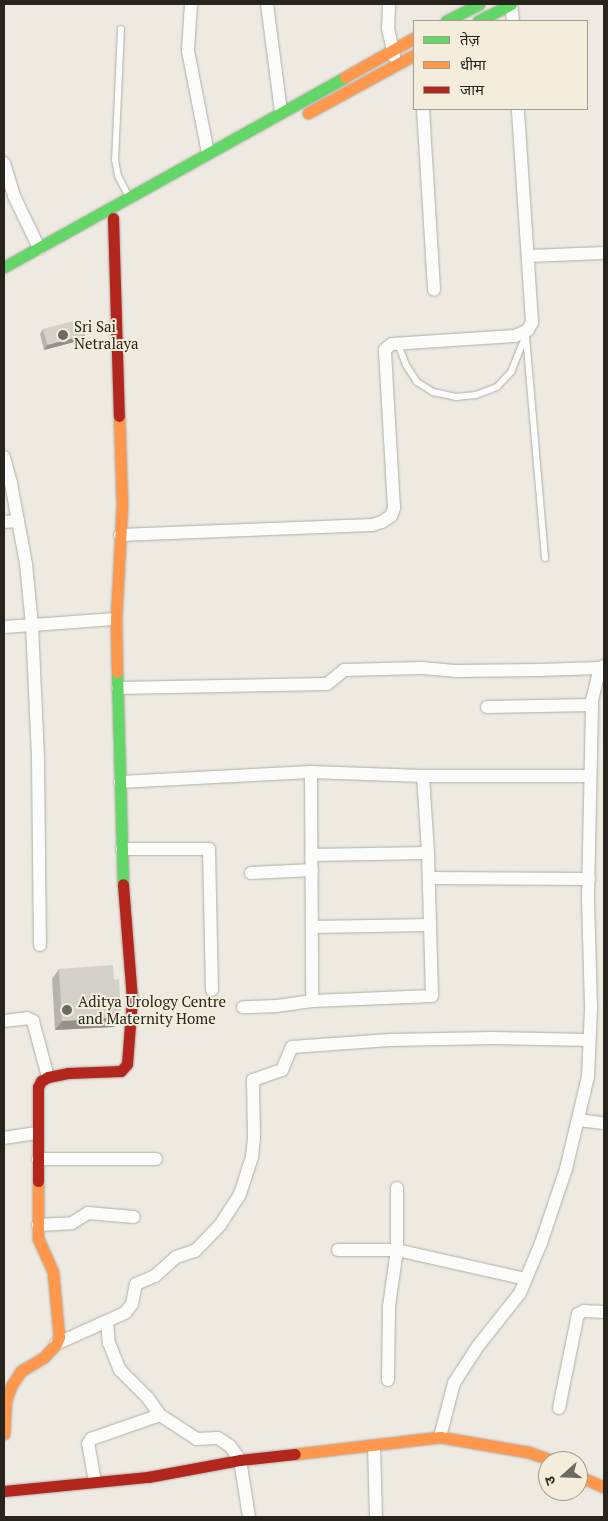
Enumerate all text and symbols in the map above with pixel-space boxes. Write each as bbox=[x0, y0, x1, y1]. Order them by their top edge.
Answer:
legend bbox=[413, 20, 588, 110]
text: तेज़ bbox=[460, 29, 480, 49]
text: धीमा bbox=[460, 54, 486, 74]
text: जाम bbox=[460, 79, 484, 99]
place label: Sri Sai Netralaya bbox=[74, 317, 139, 352]
marker: Sri Sai Netralaya bbox=[56, 328, 70, 342]
place label: Aditya Urology Centre and Maternity Home bbox=[78, 992, 226, 1027]
marker: Aditya Urology Centre and Maternity Home bbox=[60, 1003, 74, 1017]
north arrow bbox=[538, 1451, 588, 1501]
text: उ bbox=[539, 1474, 560, 1488]

